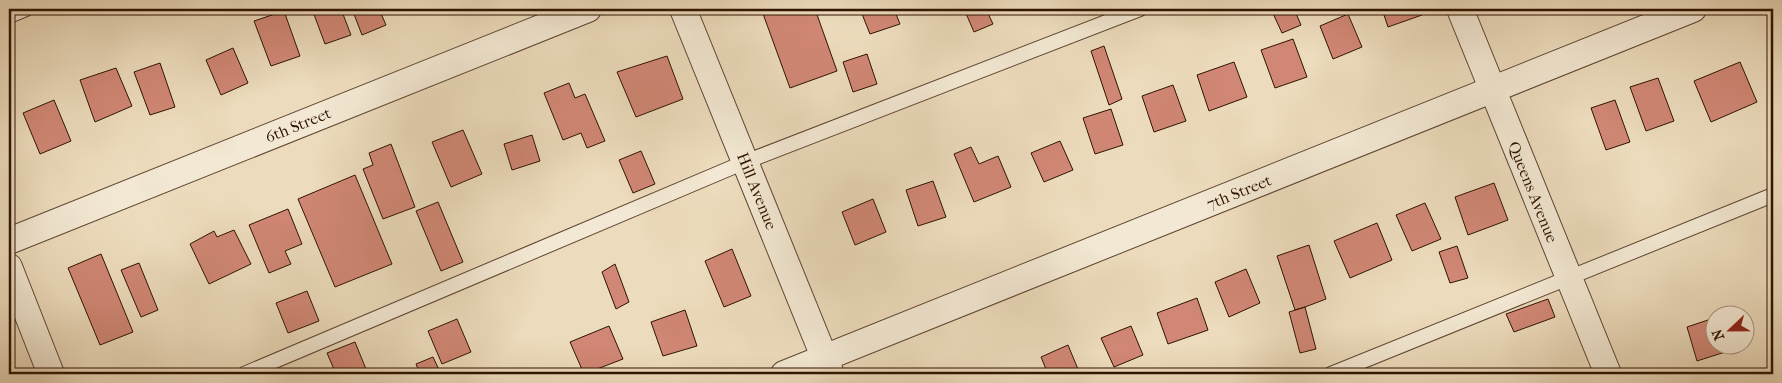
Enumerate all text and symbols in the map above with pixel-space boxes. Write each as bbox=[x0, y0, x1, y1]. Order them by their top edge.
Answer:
street label: 6th Street bbox=[262, 103, 334, 147]
street label: Queens Avenue bbox=[1504, 139, 1562, 245]
street label: Hill Avenue bbox=[733, 150, 781, 232]
street label: 7th Street bbox=[1204, 170, 1274, 214]
north arrow bbox=[1704, 306, 1754, 356]
text: N bbox=[1708, 326, 1728, 343]

